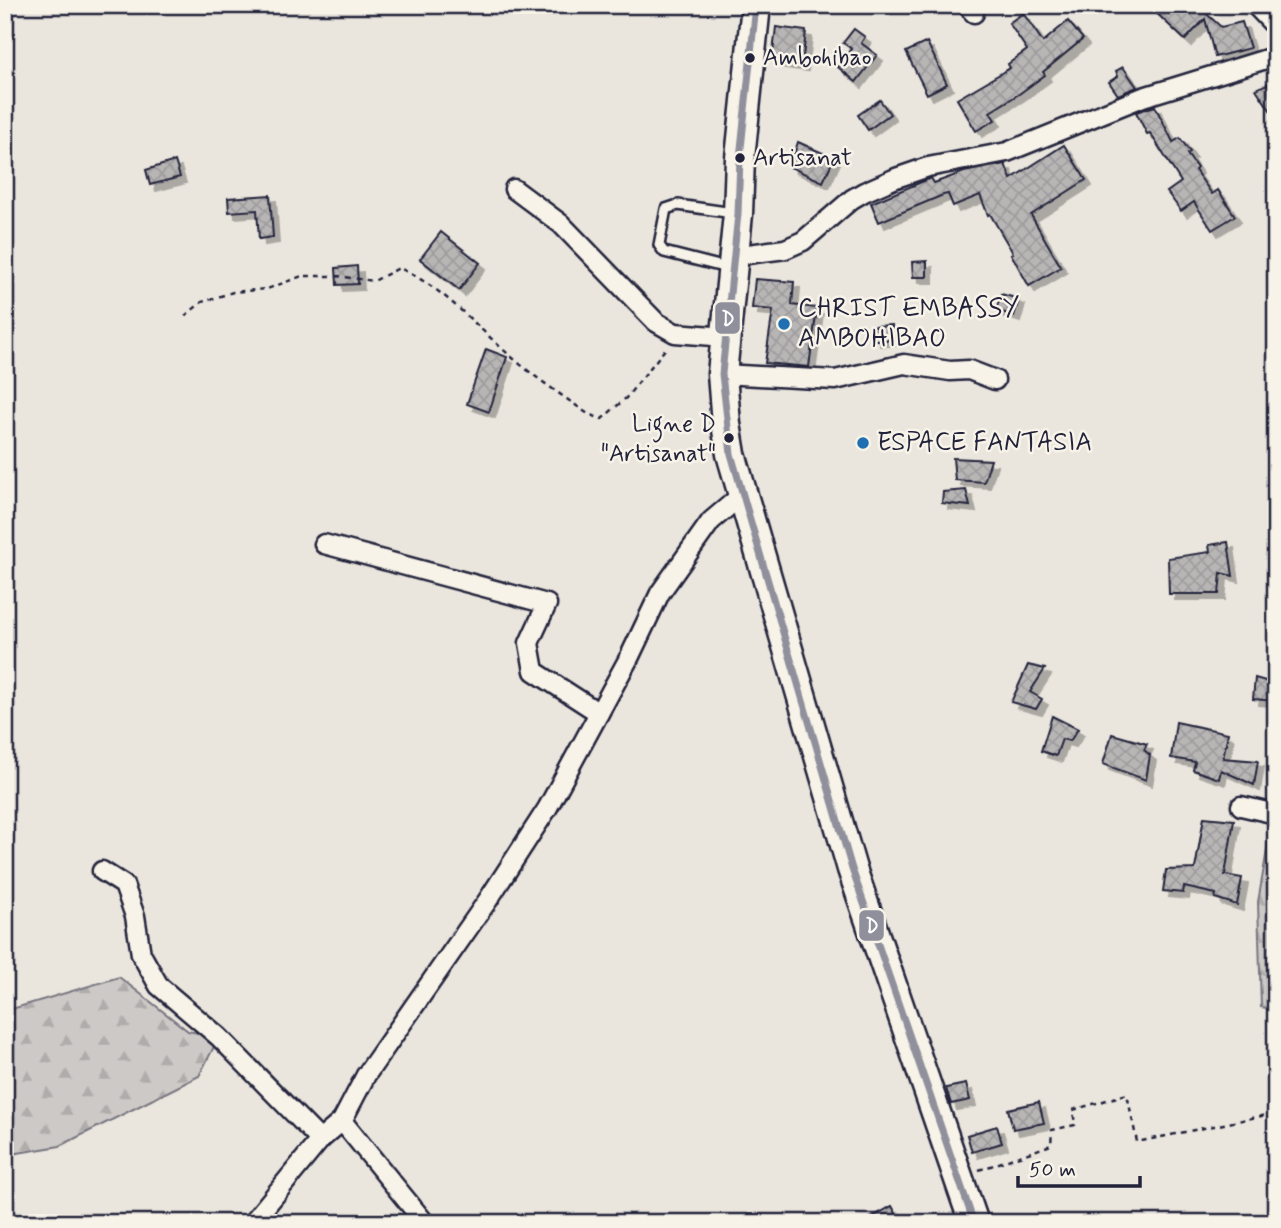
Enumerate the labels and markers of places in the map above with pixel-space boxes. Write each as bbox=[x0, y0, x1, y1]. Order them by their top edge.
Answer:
place label: Ambohibao bbox=[763, 43, 871, 74]
marker: Ambohibao bbox=[743, 51, 757, 65]
place label: Artisanat bbox=[753, 143, 852, 174]
marker: Artisanat bbox=[733, 151, 747, 165]
place label: CHRIST EMBASSY AMBOHIBAO bbox=[798, 292, 1019, 356]
marker: CHRIST EMBASSY AMBOHIBAO bbox=[776, 316, 792, 332]
place label: Ligne D "Artisanat" bbox=[601, 409, 716, 470]
place label: ESPACE FANTASIA bbox=[877, 426, 1092, 460]
marker: Ligne D "Artisanat" bbox=[722, 431, 736, 445]
marker: ESPACE FANTASIA bbox=[855, 435, 871, 451]

